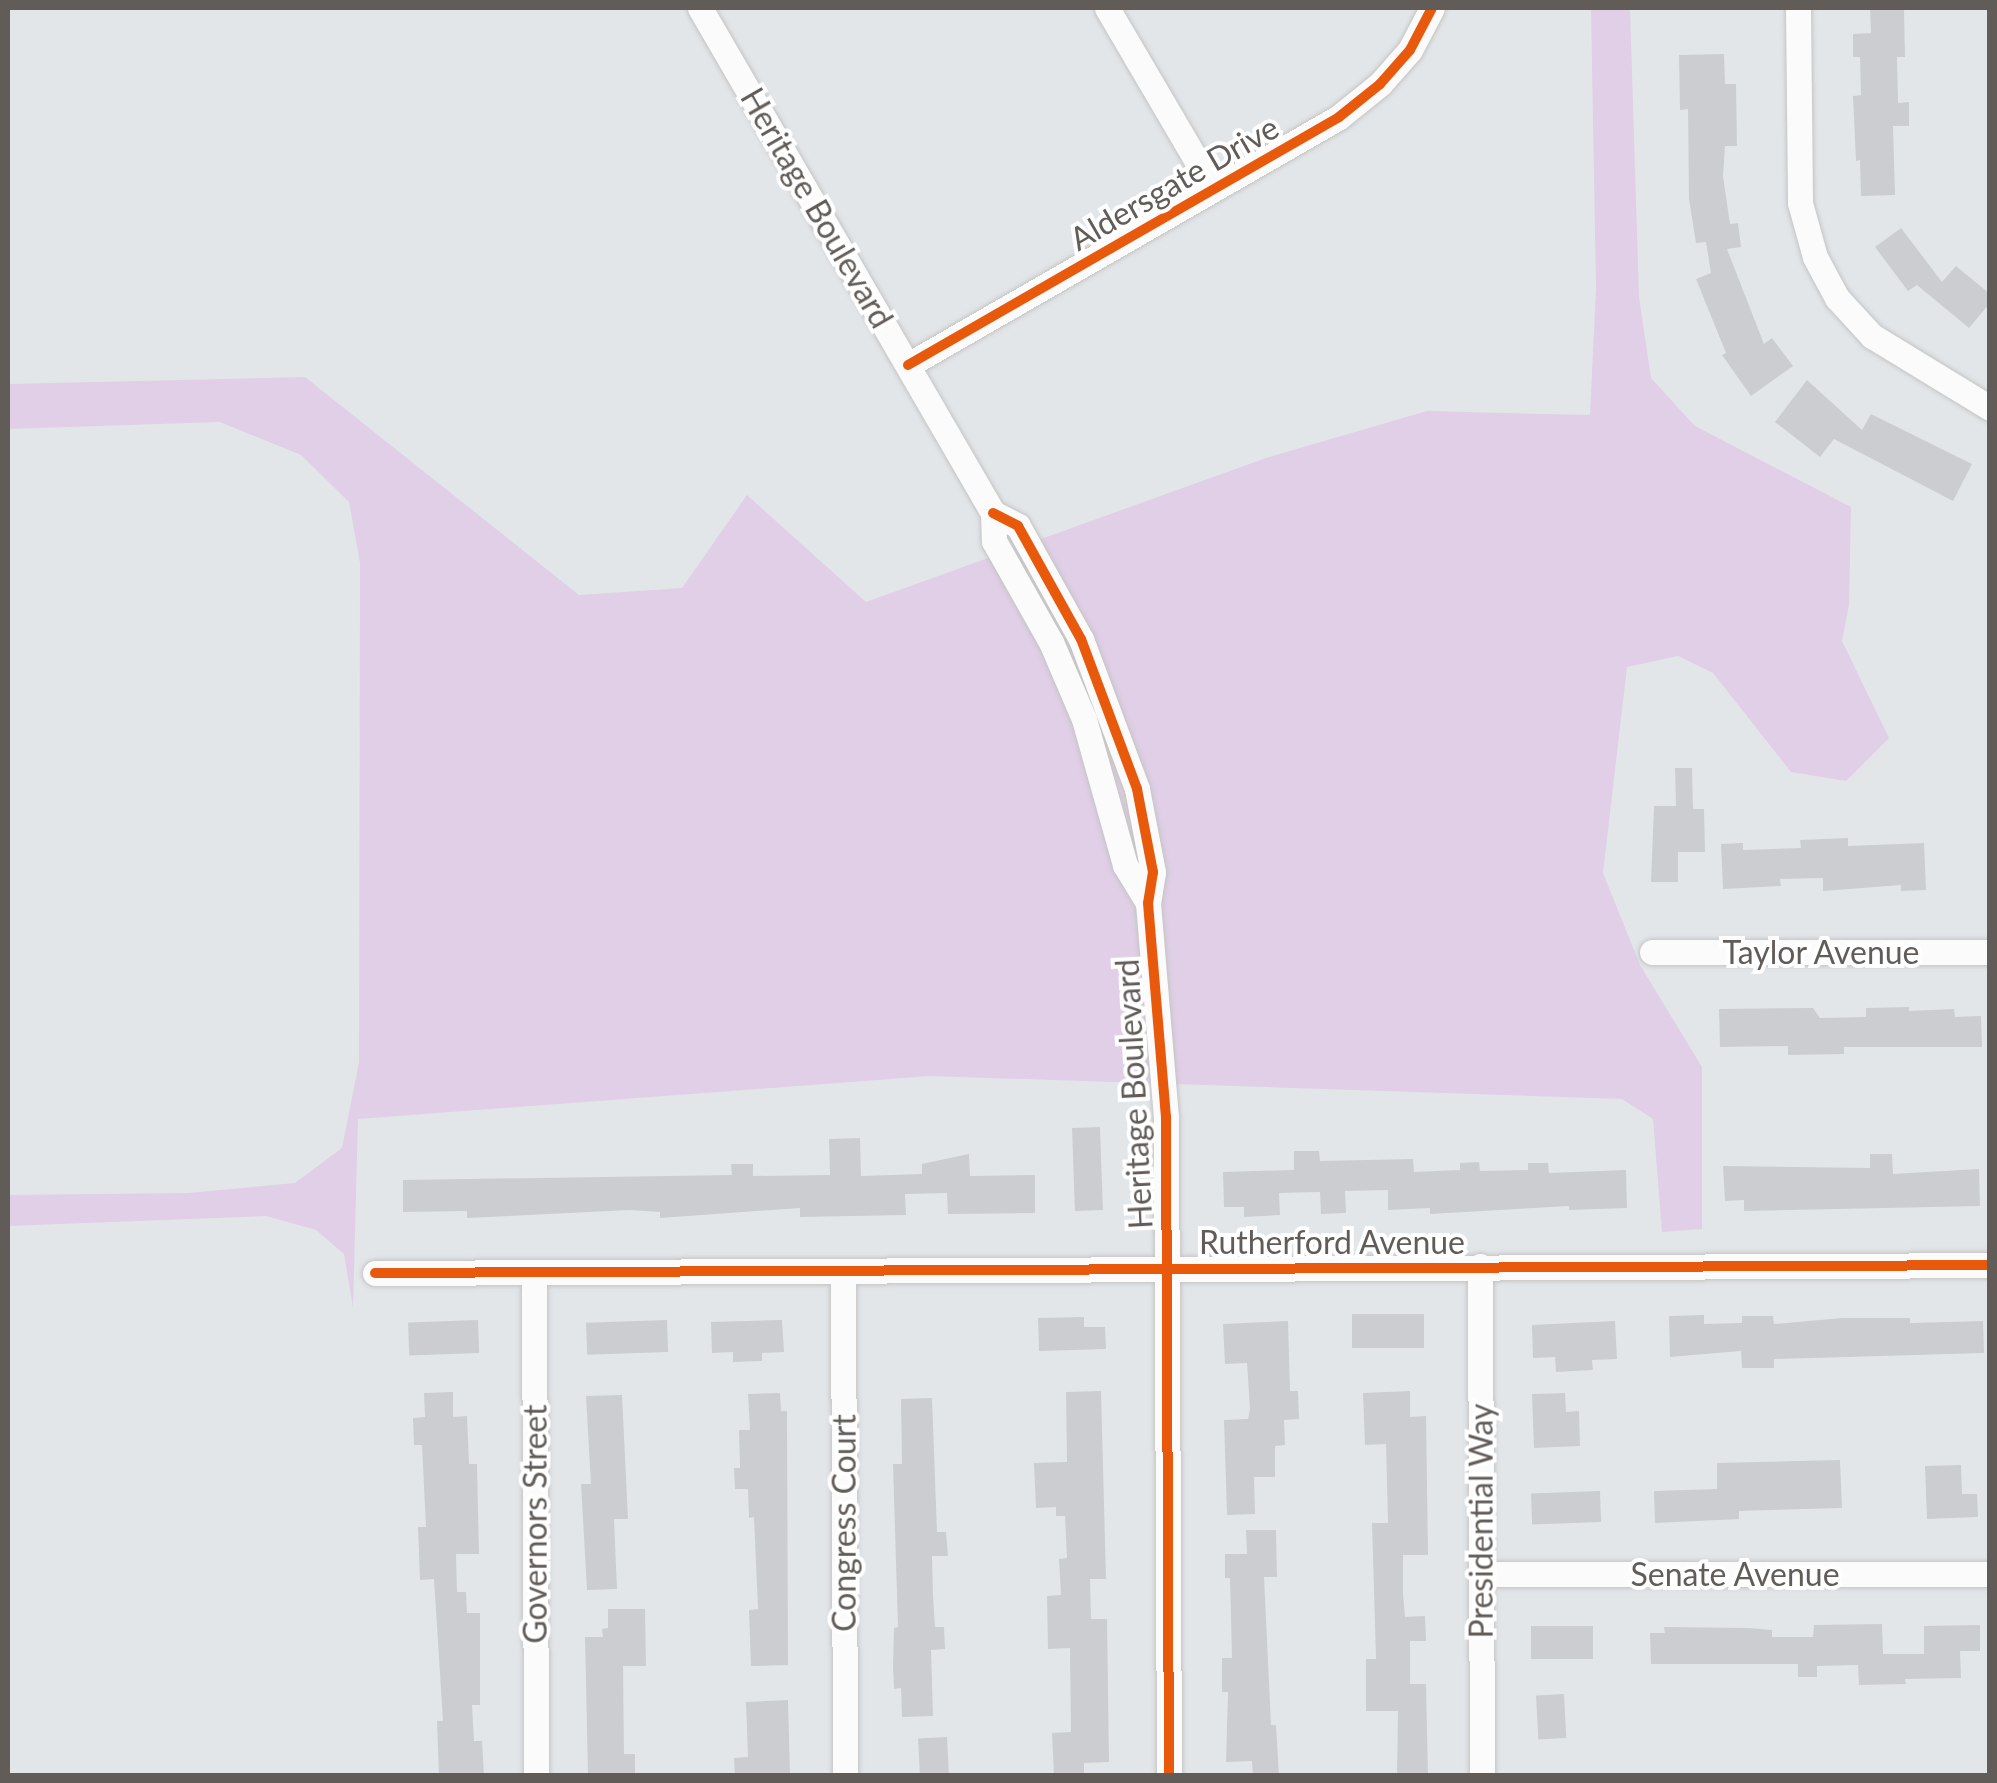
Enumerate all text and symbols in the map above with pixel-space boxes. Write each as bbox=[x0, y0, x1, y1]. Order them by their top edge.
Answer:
street label: Heritage Boulevard bbox=[733, 81, 901, 335]
street label: Aldersgate Drive bbox=[1063, 108, 1285, 258]
street label: Taylor Avenue bbox=[1722, 933, 1920, 971]
street label: Heritage Boulevard bbox=[1108, 958, 1160, 1230]
street label: Rutherford Avenue bbox=[1198, 1223, 1466, 1261]
street label: Presidential Way bbox=[1462, 1403, 1500, 1639]
street label: Governors Street bbox=[516, 1404, 554, 1644]
street label: Congress Court bbox=[825, 1414, 863, 1632]
street label: Senate Avenue bbox=[1630, 1555, 1840, 1593]

